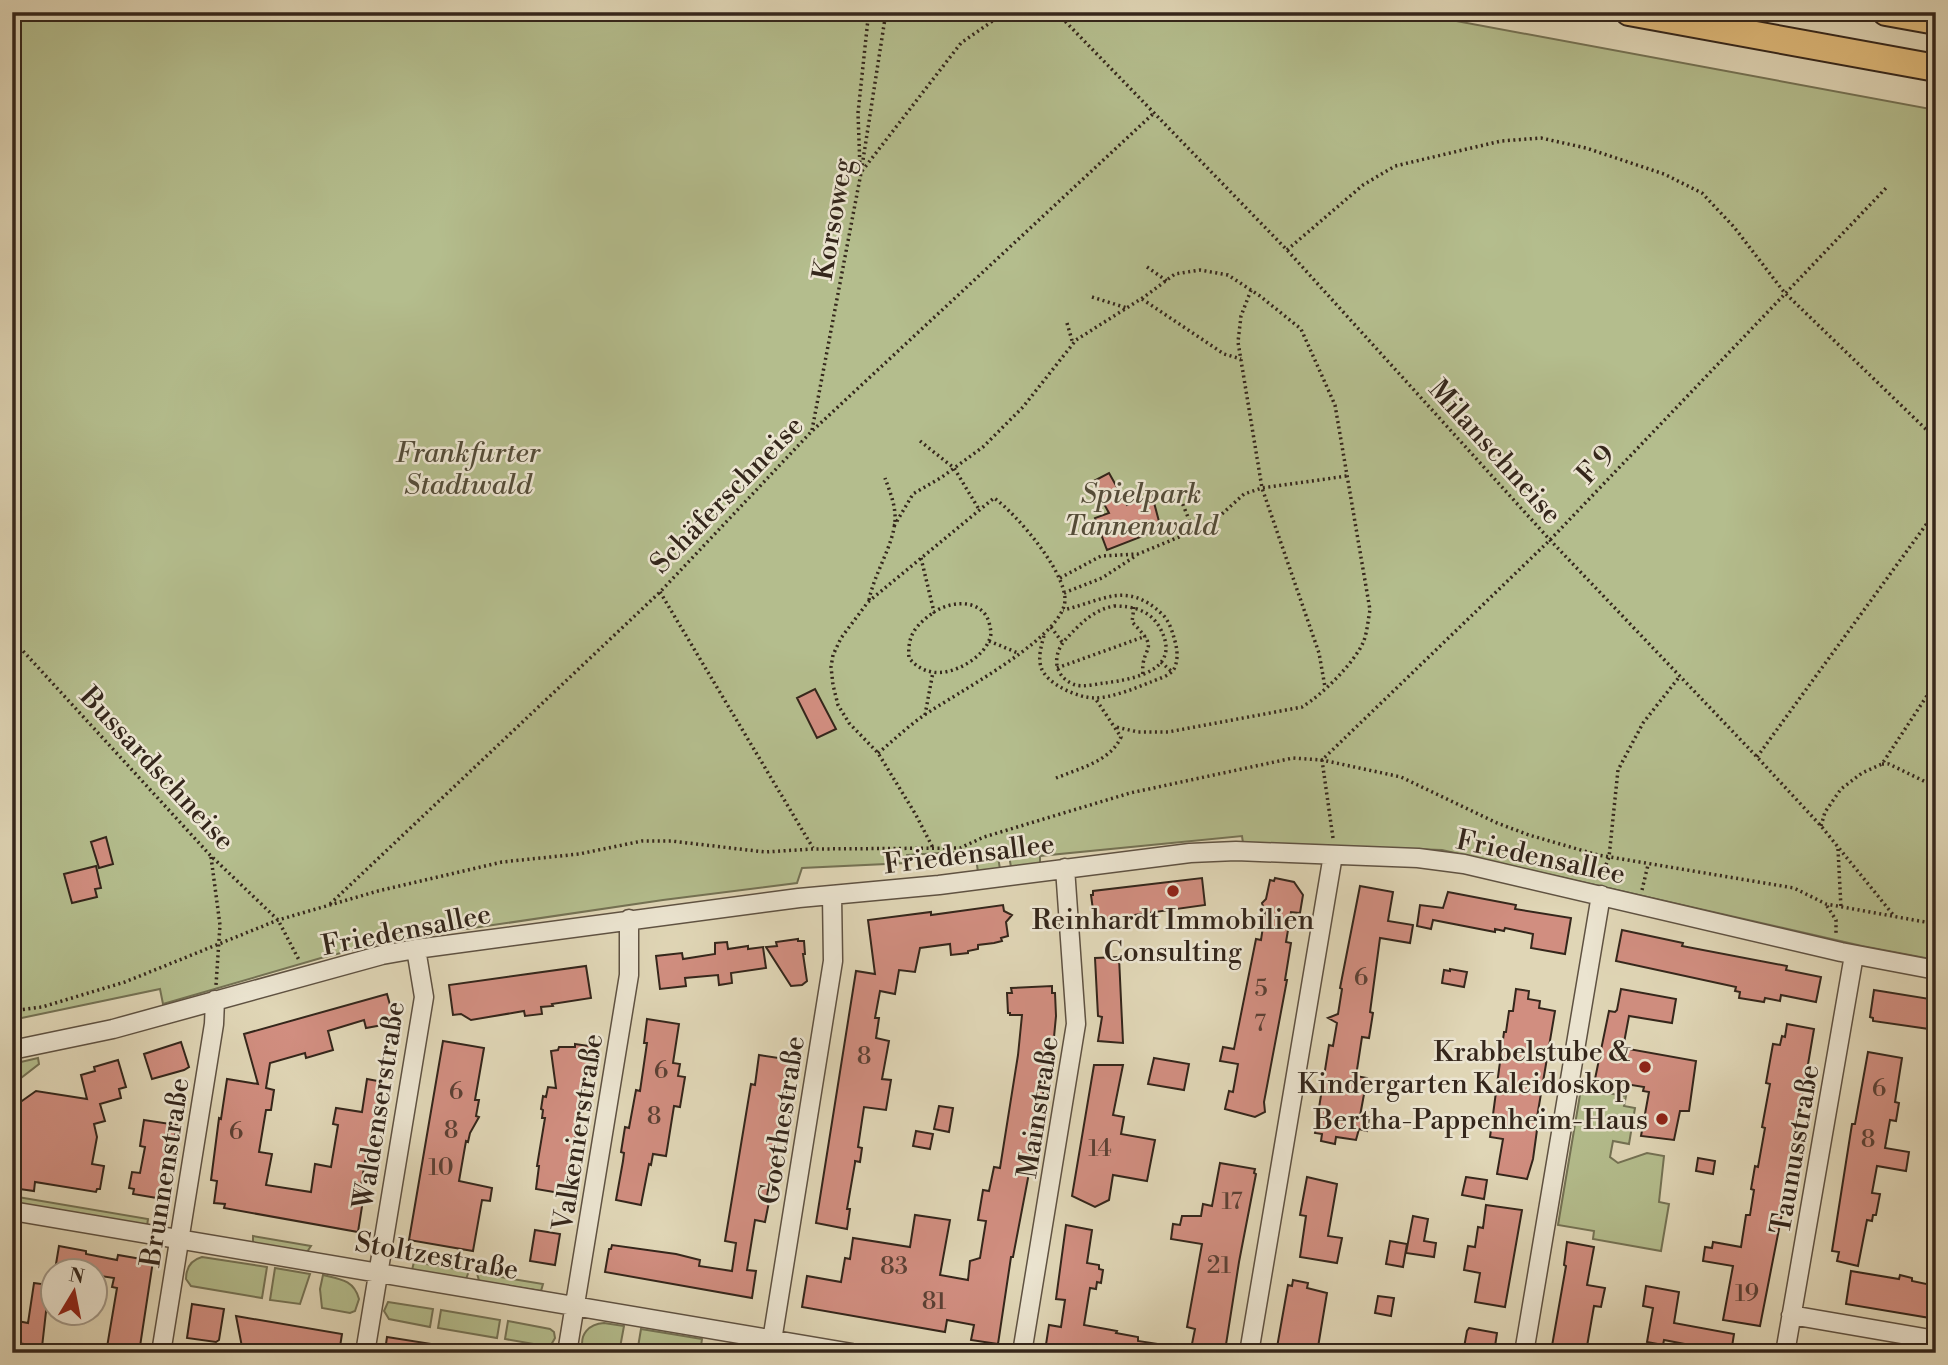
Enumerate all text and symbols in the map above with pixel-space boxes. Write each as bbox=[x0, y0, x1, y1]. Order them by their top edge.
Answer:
street label: Korsoweg bbox=[806, 155, 862, 283]
street label: Milanschneise bbox=[1421, 372, 1569, 532]
street label: Schäferschneise bbox=[643, 409, 811, 581]
park label: Frankfurter Stadtwald bbox=[396, 436, 542, 503]
street label: F 9 bbox=[1569, 438, 1623, 492]
park label: Spielpark Tannenwald bbox=[1064, 477, 1219, 544]
street label: Bussardschneise bbox=[71, 679, 242, 858]
street label: Friedensallee bbox=[1453, 822, 1629, 892]
street label: Friedensallee bbox=[882, 827, 1057, 882]
marker: Reinhardt Immobilien Consulting bbox=[1165, 883, 1181, 899]
street label: Friedensallee bbox=[318, 897, 494, 964]
place label: Reinhardt Immobilien Consulting bbox=[1032, 903, 1315, 970]
house number: 6 bbox=[1354, 963, 1368, 993]
house number: 5 bbox=[1254, 974, 1268, 1004]
street label: Waldenserstraße bbox=[346, 999, 413, 1213]
house number: 7 bbox=[1254, 1009, 1266, 1039]
street label: Valkenierstraße bbox=[545, 1031, 611, 1234]
street label: Goethestraße bbox=[752, 1034, 813, 1207]
street label: Mainstraße bbox=[1010, 1034, 1067, 1181]
place label: Krabbelstube & Kindergarten Kaleidoskop bbox=[1297, 1035, 1632, 1102]
house number: 8 bbox=[857, 1042, 871, 1072]
house number: 6 bbox=[654, 1056, 668, 1086]
marker: Krabbelstube & Kindergarten Kaleidoskop bbox=[1637, 1059, 1653, 1075]
street label: Taunusstraße bbox=[1763, 1062, 1828, 1237]
house number: 6 bbox=[1872, 1074, 1886, 1104]
street label: Brunnenstraße bbox=[133, 1075, 198, 1270]
house number: 6 bbox=[449, 1077, 463, 1107]
house number: 8 bbox=[647, 1102, 661, 1132]
place label: Bertha-Pappenheim-Haus bbox=[1313, 1103, 1648, 1138]
marker: Bertha-Pappenheim-Haus bbox=[1654, 1111, 1670, 1127]
house number: 8 bbox=[444, 1116, 458, 1146]
house number: 6 bbox=[229, 1117, 243, 1147]
house number: 8 bbox=[1861, 1125, 1875, 1155]
house number: 14 bbox=[1088, 1134, 1112, 1164]
house number: 10 bbox=[428, 1153, 454, 1183]
house number: 17 bbox=[1221, 1187, 1243, 1217]
street label: Stoltzestraße bbox=[352, 1225, 521, 1288]
house number: 21 bbox=[1207, 1251, 1232, 1281]
house number: 83 bbox=[880, 1252, 908, 1282]
north arrow bbox=[38, 1256, 108, 1326]
text: N bbox=[67, 1263, 86, 1289]
house number: 19 bbox=[1735, 1279, 1759, 1309]
house number: 81 bbox=[922, 1287, 947, 1317]

